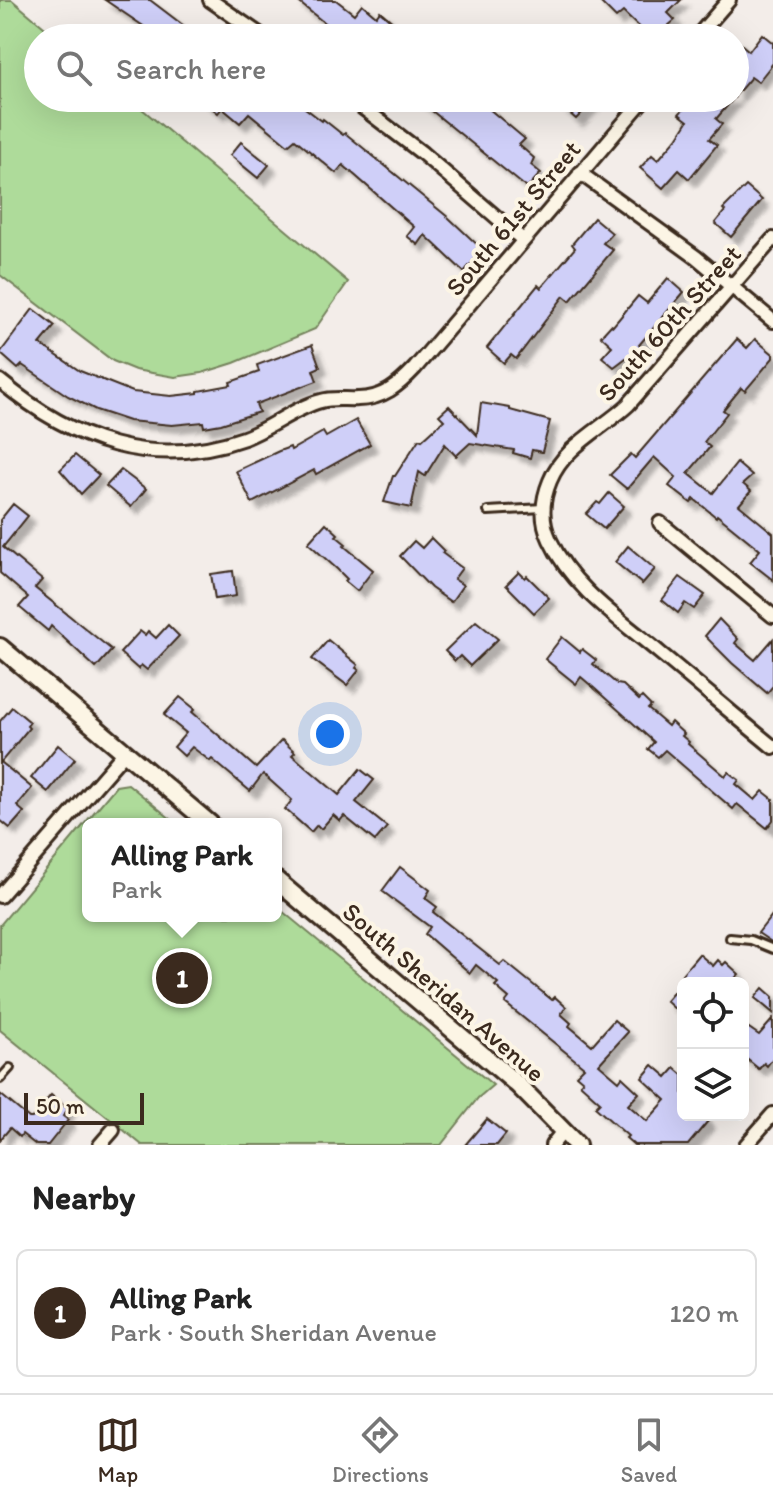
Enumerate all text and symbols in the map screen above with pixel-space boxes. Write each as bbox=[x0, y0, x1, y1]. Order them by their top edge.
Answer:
search box bbox=[24, 24, 749, 112]
icon: search bbox=[52, 46, 96, 90]
text: Search here bbox=[116, 50, 266, 87]
street label: South 61st Street bbox=[439, 133, 588, 302]
street label: South 60th Street bbox=[590, 238, 748, 408]
your location bbox=[310, 714, 350, 754]
popup bbox=[82, 818, 282, 922]
text: Alling Park bbox=[111, 836, 253, 873]
text: Park bbox=[111, 873, 162, 905]
street label: South Sheridan Avenue bbox=[336, 895, 552, 1089]
pin: 1 bbox=[156, 948, 208, 1008]
map controls bbox=[677, 977, 749, 1121]
button: locate bbox=[677, 977, 749, 1049]
button: layers bbox=[677, 1049, 749, 1121]
scale bar bbox=[24, 1089, 144, 1125]
text: 50 m bbox=[36, 1093, 85, 1120]
text: Nearby bbox=[32, 1177, 135, 1218]
text: Alling Park bbox=[110, 1279, 252, 1316]
text: 1 bbox=[54, 1297, 66, 1329]
text: 120 m bbox=[670, 1297, 739, 1329]
text: Park · South Sheridan Avenue bbox=[110, 1316, 437, 1348]
tab: Map bbox=[96, 1413, 140, 1488]
tab: Directions bbox=[332, 1413, 429, 1488]
tab: Saved bbox=[621, 1413, 677, 1488]

